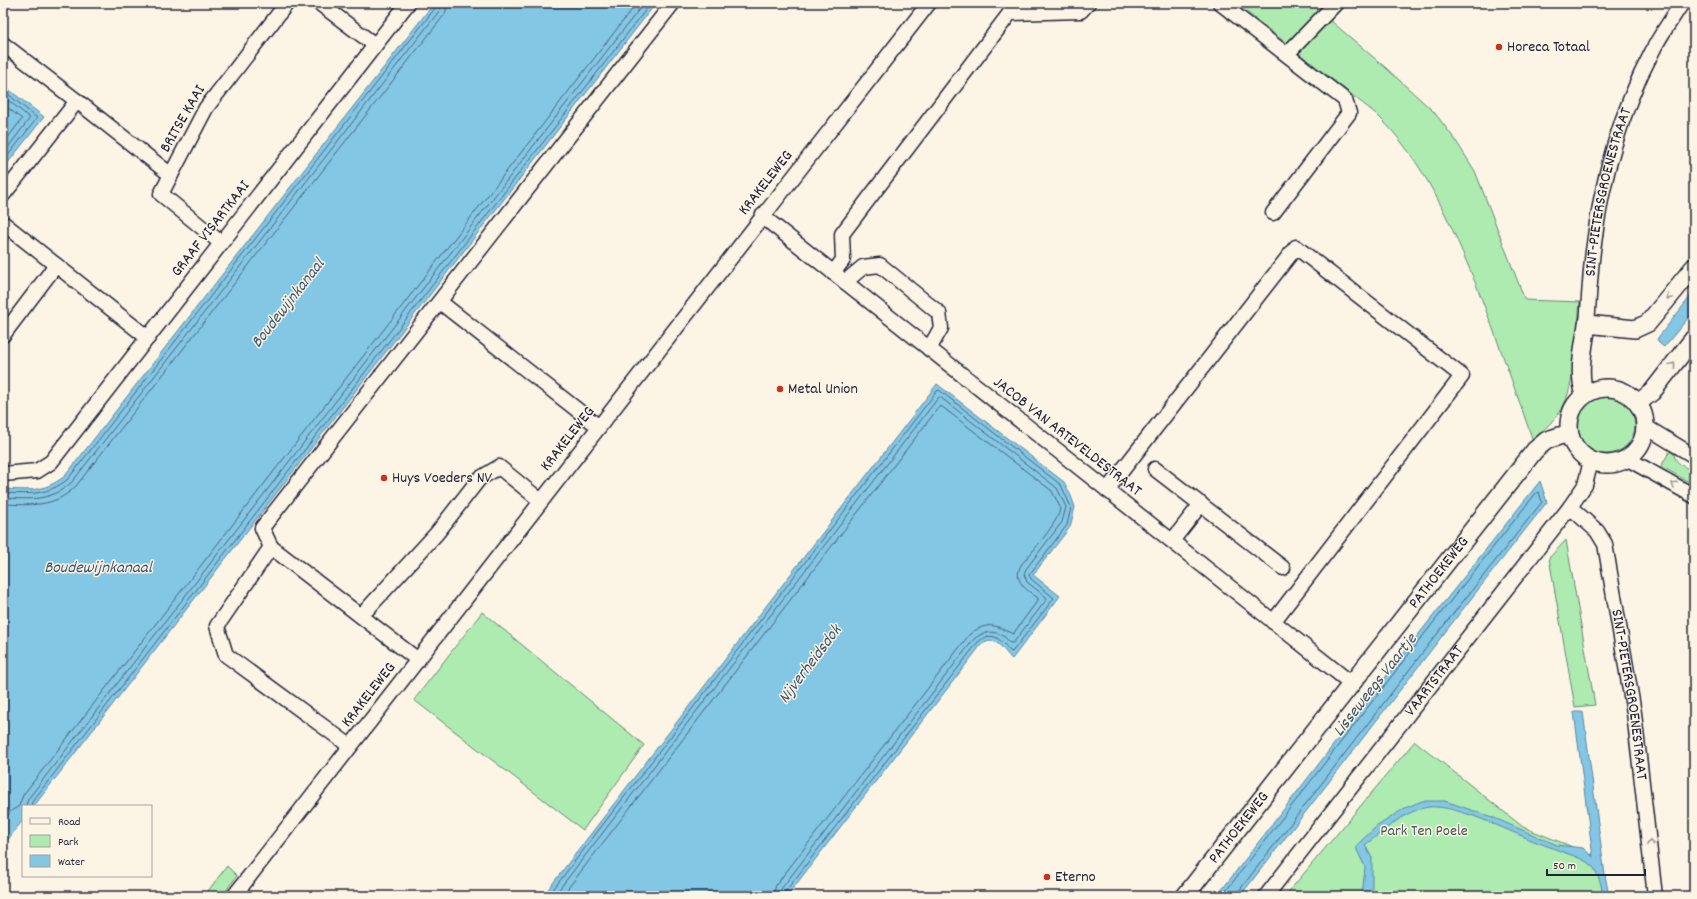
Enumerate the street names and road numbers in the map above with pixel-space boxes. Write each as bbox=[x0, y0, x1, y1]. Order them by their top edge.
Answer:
street label: BRITSE KAAI bbox=[154, 81, 212, 157]
street label: SINT-PIETERSGROENESTRAAT bbox=[1579, 104, 1638, 277]
street label: KRAKELEWEG bbox=[733, 146, 799, 220]
street label: GRAAF VISARTKAAI bbox=[166, 176, 256, 282]
street label: JACOB VAN ARTEVELDESTRAAT bbox=[988, 372, 1147, 503]
street label: KRAKELEWEG bbox=[535, 402, 601, 476]
street label: PATHOEKEWEG bbox=[1403, 532, 1474, 614]
street label: SINT-PIETERSGROENESTRAAT bbox=[1605, 607, 1653, 782]
street label: VAARTSTRAAT bbox=[1399, 640, 1470, 721]
street label: KRAKELEWEG bbox=[336, 658, 402, 732]
street label: PATHOEKEWEG bbox=[1203, 787, 1274, 869]

